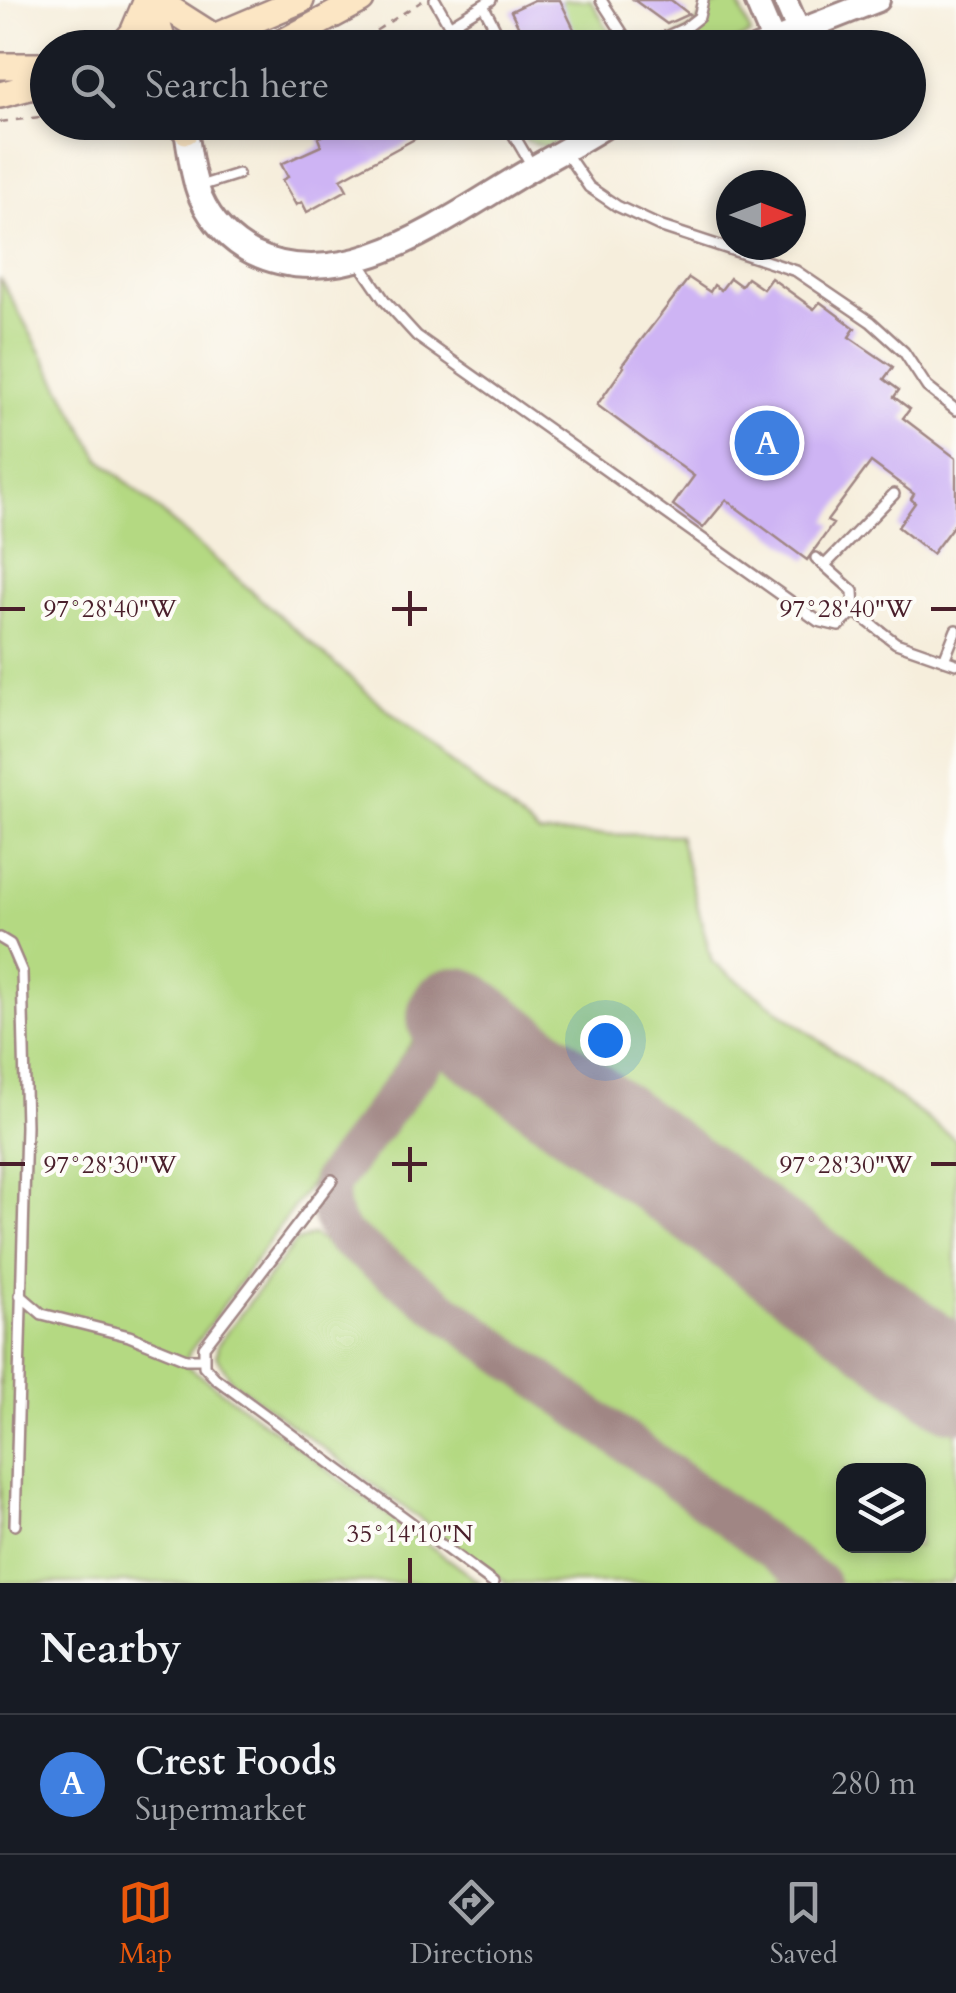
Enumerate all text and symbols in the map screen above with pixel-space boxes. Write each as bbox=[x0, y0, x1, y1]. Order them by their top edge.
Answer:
search box bbox=[30, 30, 926, 140]
icon: search bbox=[65, 58, 120, 113]
text: Search here bbox=[145, 59, 329, 111]
north arrow bbox=[716, 170, 806, 260]
pin: A bbox=[734, 406, 800, 480]
text: 97°28'40"W bbox=[43, 592, 177, 626]
text: 97°28'40"W bbox=[779, 592, 913, 626]
your location bbox=[580, 1015, 631, 1066]
text: 97°28'30"W bbox=[43, 1148, 177, 1182]
text: 97°28'30"W bbox=[779, 1148, 913, 1182]
map controls bbox=[836, 1463, 926, 1553]
button: layers bbox=[836, 1463, 926, 1553]
text: 35°14'10"N bbox=[347, 1517, 473, 1551]
text: Nearby bbox=[40, 1620, 182, 1677]
text: Crest Foods bbox=[135, 1736, 337, 1788]
text: A bbox=[60, 1762, 85, 1806]
text: 280 m bbox=[831, 1762, 916, 1806]
text: Supermarket bbox=[135, 1788, 306, 1832]
tab: Map bbox=[118, 1875, 173, 1973]
tab: Directions bbox=[410, 1875, 533, 1973]
tab: Saved bbox=[770, 1875, 838, 1973]

